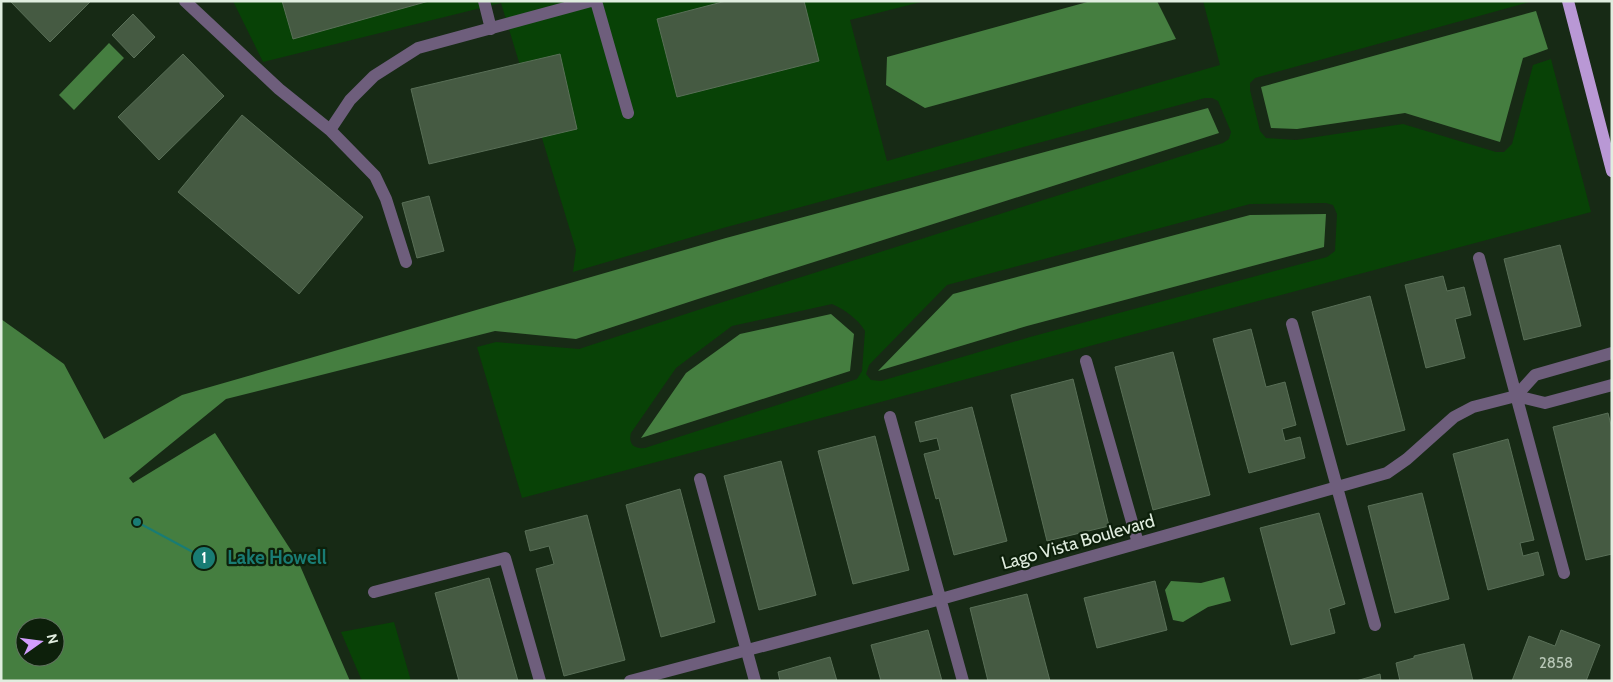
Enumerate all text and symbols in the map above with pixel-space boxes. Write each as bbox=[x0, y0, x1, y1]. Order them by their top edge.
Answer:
street label: Lago Vista Boulevard bbox=[999, 510, 1157, 574]
callout: Lake Howell bbox=[192, 541, 336, 575]
text: Lake Howell bbox=[227, 546, 327, 569]
text: 1 bbox=[201, 549, 207, 567]
north arrow bbox=[15, 617, 65, 667]
text: N bbox=[43, 632, 63, 646]
house number: 2858 bbox=[1539, 654, 1573, 672]

